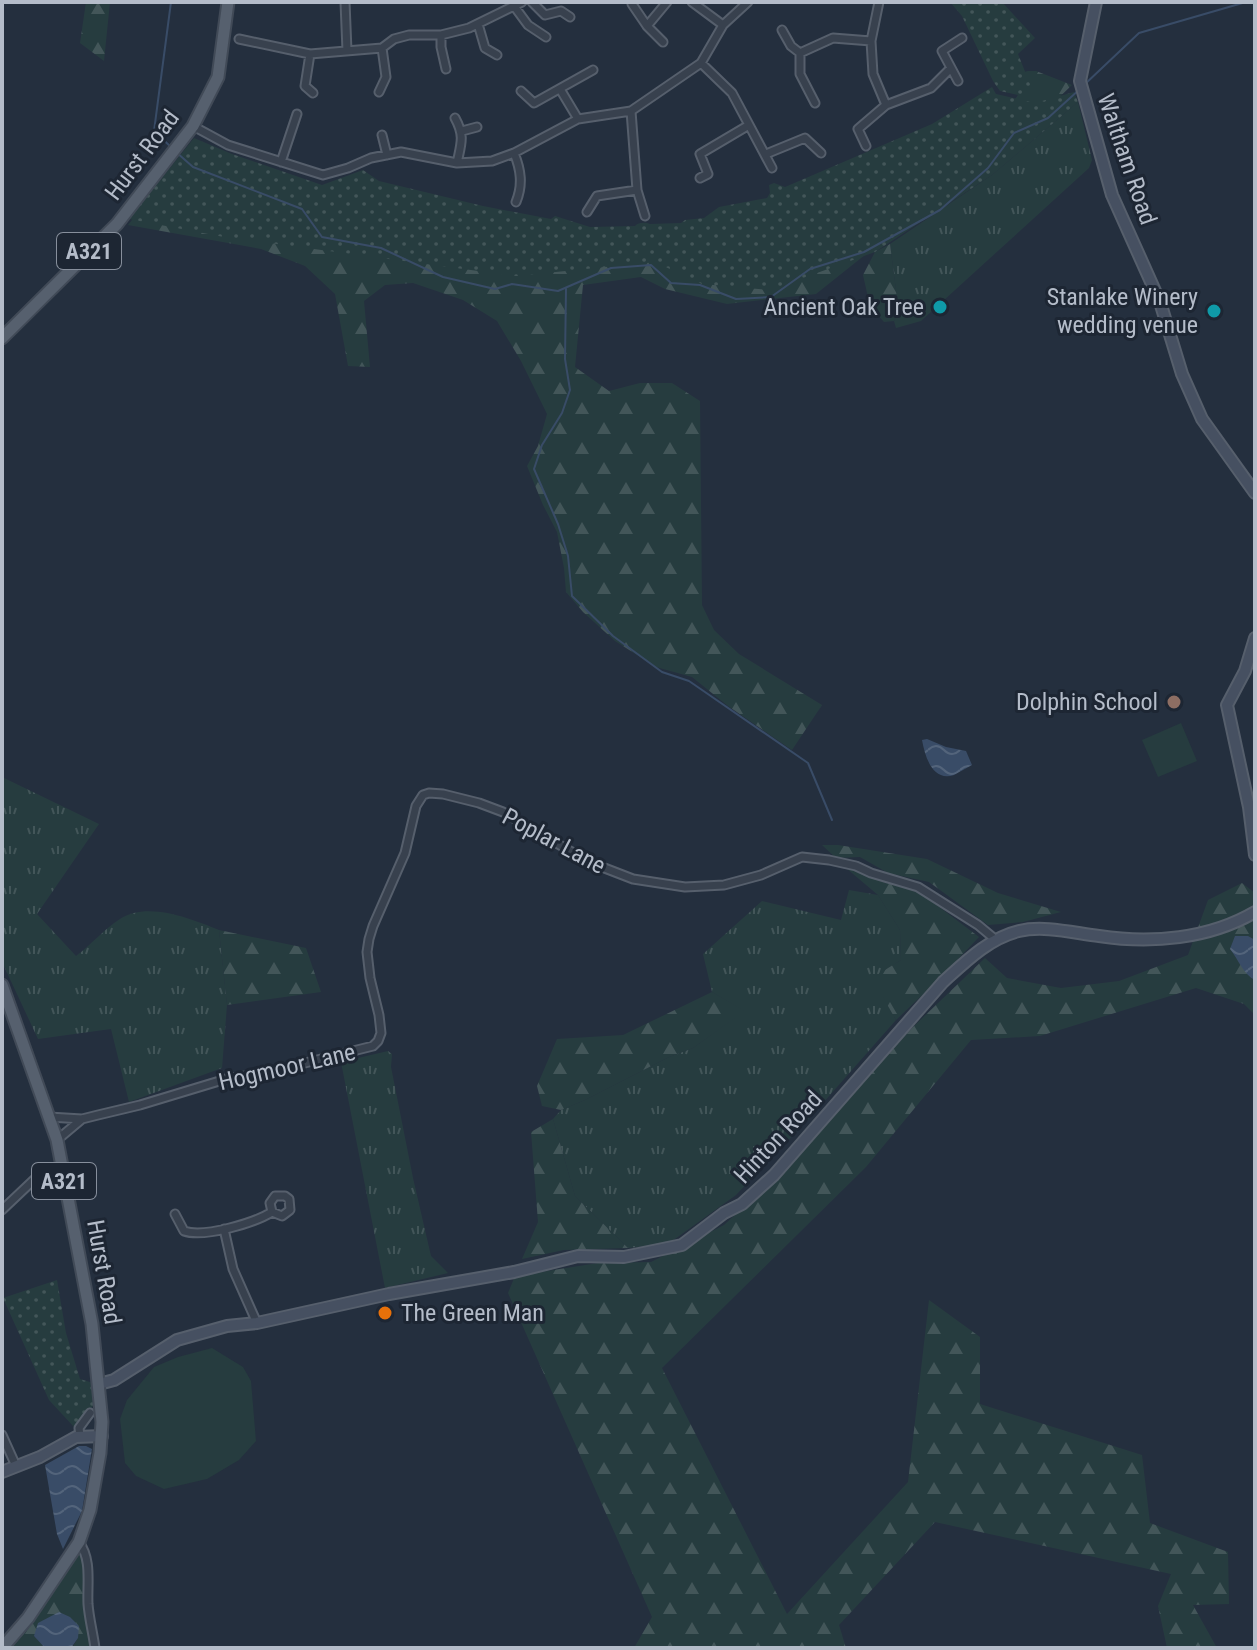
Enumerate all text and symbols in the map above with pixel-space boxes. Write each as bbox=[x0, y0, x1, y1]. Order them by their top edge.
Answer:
street label: Waltham Road bbox=[1091, 90, 1163, 228]
street label: Hurst Road bbox=[99, 104, 185, 206]
road number: A321 bbox=[57, 233, 121, 269]
place label: Stanlake Winery wedding venue bbox=[1047, 283, 1198, 339]
place label: Ancient Oak Tree bbox=[763, 293, 924, 321]
marker: Ancient Oak Tree bbox=[931, 298, 949, 316]
marker: Stanlake Winery wedding venue bbox=[1205, 302, 1223, 320]
place label: Dolphin School bbox=[1016, 688, 1158, 716]
marker: Dolphin School bbox=[1165, 693, 1183, 711]
street label: Poplar Lane bbox=[498, 802, 610, 880]
street label: Hogmoor Lane bbox=[216, 1038, 358, 1096]
street label: Hinton Road bbox=[728, 1085, 828, 1189]
road number: A321 bbox=[32, 1163, 96, 1199]
street label: Hurst Road bbox=[81, 1218, 127, 1326]
place label: The Green Man bbox=[401, 1299, 544, 1327]
marker: The Green Man bbox=[376, 1304, 394, 1322]

